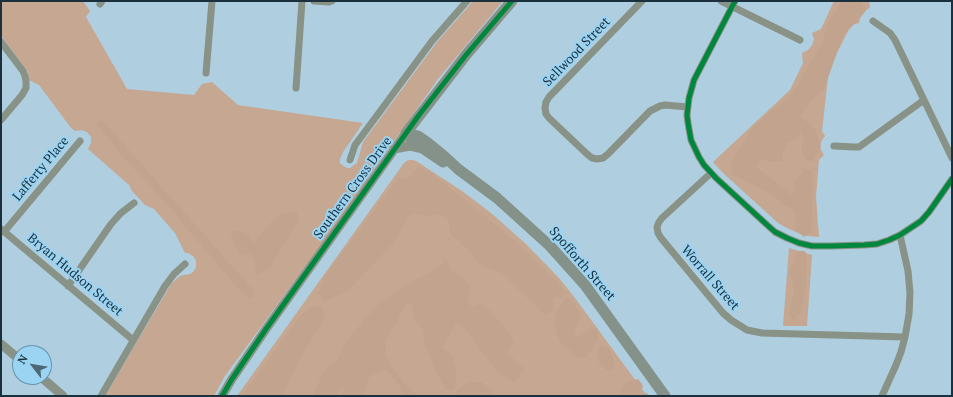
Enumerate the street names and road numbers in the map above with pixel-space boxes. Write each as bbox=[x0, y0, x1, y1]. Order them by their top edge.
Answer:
street label: Sellwood Street bbox=[540, 14, 614, 90]
street label: Lafferty Place bbox=[10, 134, 72, 204]
street label: Southern Cross Drive bbox=[311, 134, 395, 242]
street label: Spofforth Street bbox=[546, 224, 618, 304]
street label: Bryan Hudson Street bbox=[24, 231, 126, 319]
street label: Worrall Street bbox=[678, 242, 742, 314]

